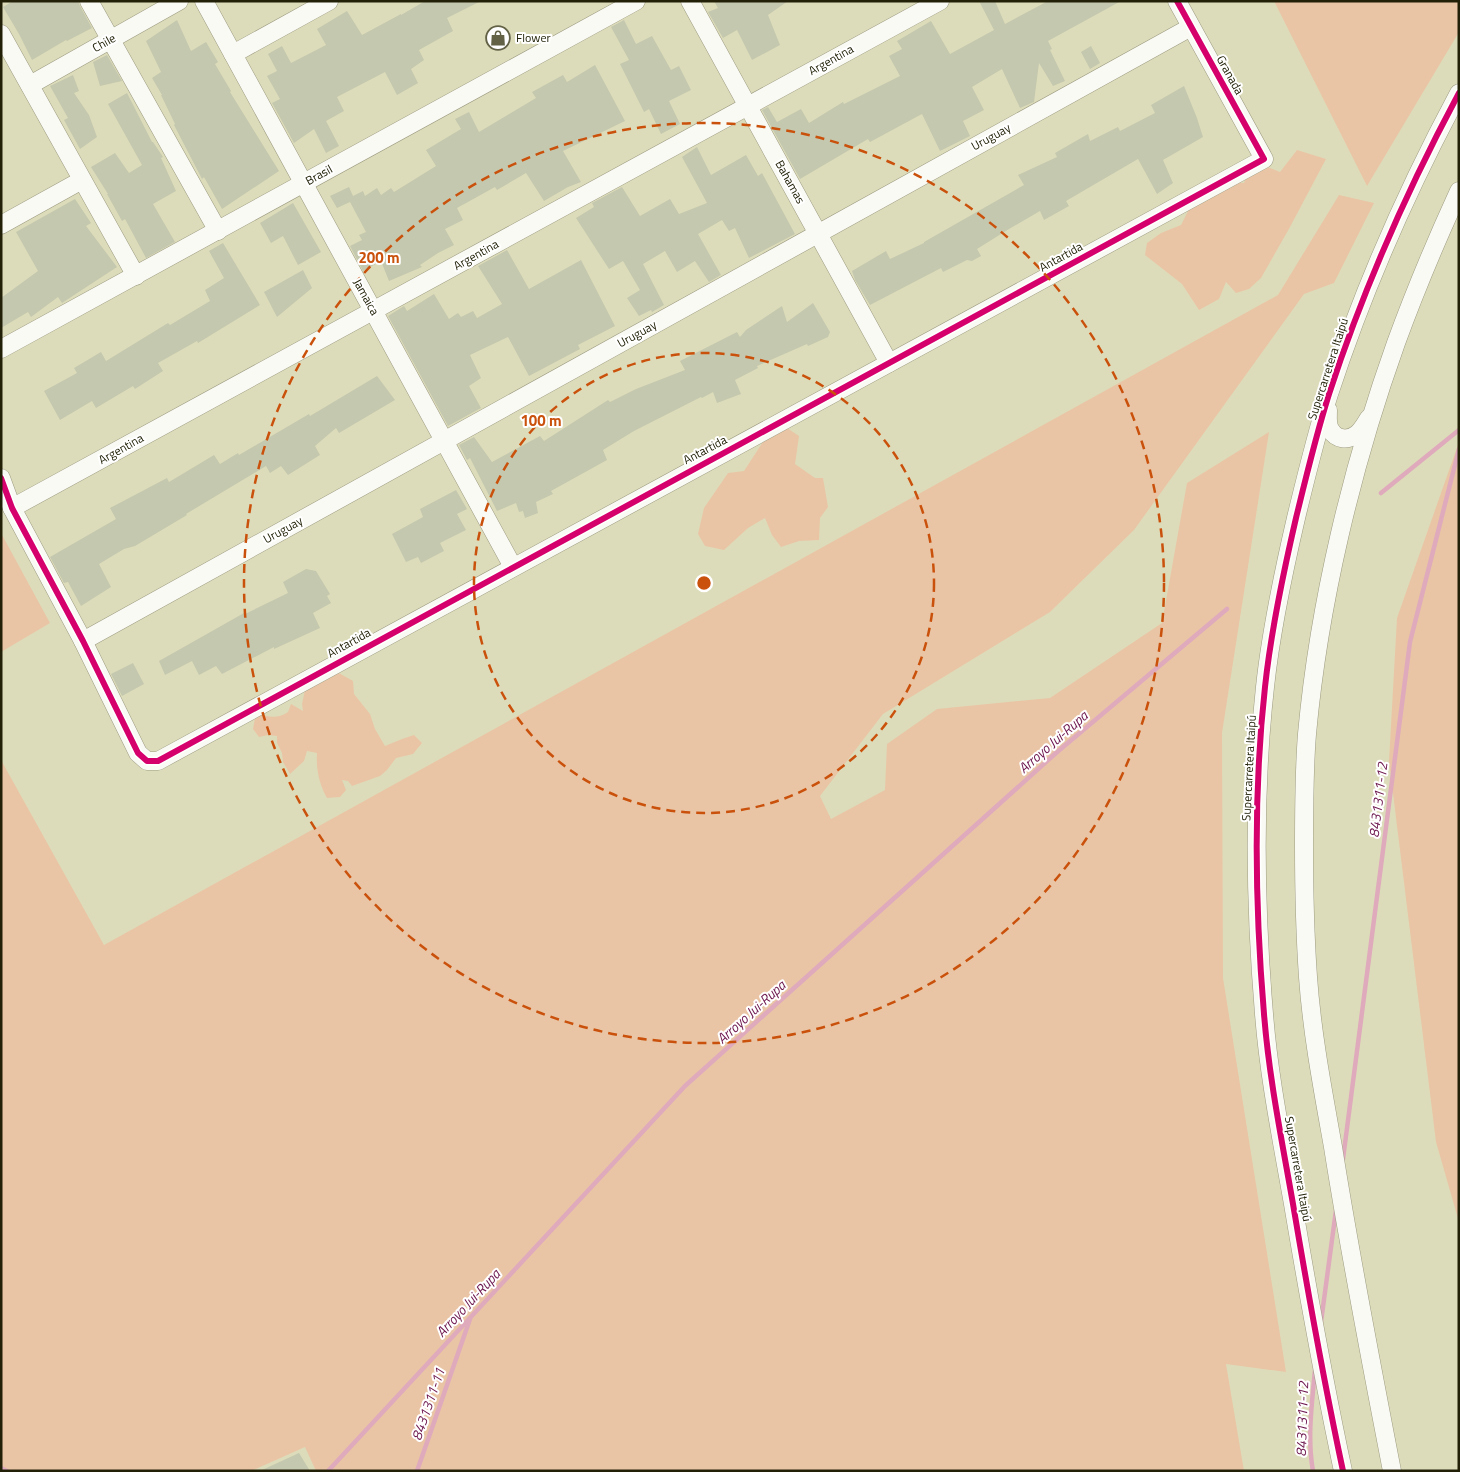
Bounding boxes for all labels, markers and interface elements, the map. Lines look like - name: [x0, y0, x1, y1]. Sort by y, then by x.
- shop icon: Flower: [485, 25, 511, 51]
- street label: Chile: [88, 28, 119, 57]
- place label: Flower: [516, 28, 551, 47]
- street label: Argentina: [805, 39, 857, 80]
- street label: Granada: [1212, 52, 1249, 98]
- street label: Uruguay: [968, 118, 1014, 155]
- street label: Bahamas: [771, 156, 810, 207]
- street label: Brasil: [302, 159, 336, 190]
- street label: Argentina: [450, 234, 502, 275]
- street label: Antartida: [1036, 237, 1086, 276]
- text: 200 m: [358, 246, 400, 269]
- street label: Jamaica: [349, 275, 384, 319]
- street label: Uruguay: [614, 315, 660, 352]
- street label: Supercarretera Itaipú: [1302, 315, 1353, 422]
- text: 100 m: [520, 409, 562, 432]
- street label: Argentina: [95, 428, 147, 469]
- street label: Antartida: [679, 430, 730, 469]
- street label: Uruguay: [260, 511, 306, 548]
- centre of rings: [695, 574, 713, 592]
- street label: Antartida: [324, 623, 374, 662]
- water label: Arroyo Jui-Rupa: [1013, 705, 1093, 778]
- street label: Supercarretera Itaipú: [1236, 714, 1261, 822]
- water label: 8431311-12: [1362, 760, 1393, 839]
- water label: Arroyo Jui-Rupa: [712, 974, 791, 1048]
- street label: Supercarretera Itaipú: [1280, 1115, 1317, 1223]
- water label: Arroyo Jui-Rupa: [430, 1263, 505, 1341]
- water label: 8431311-11: [405, 1365, 450, 1443]
- water label: 8431311-12: [1290, 1380, 1313, 1457]

